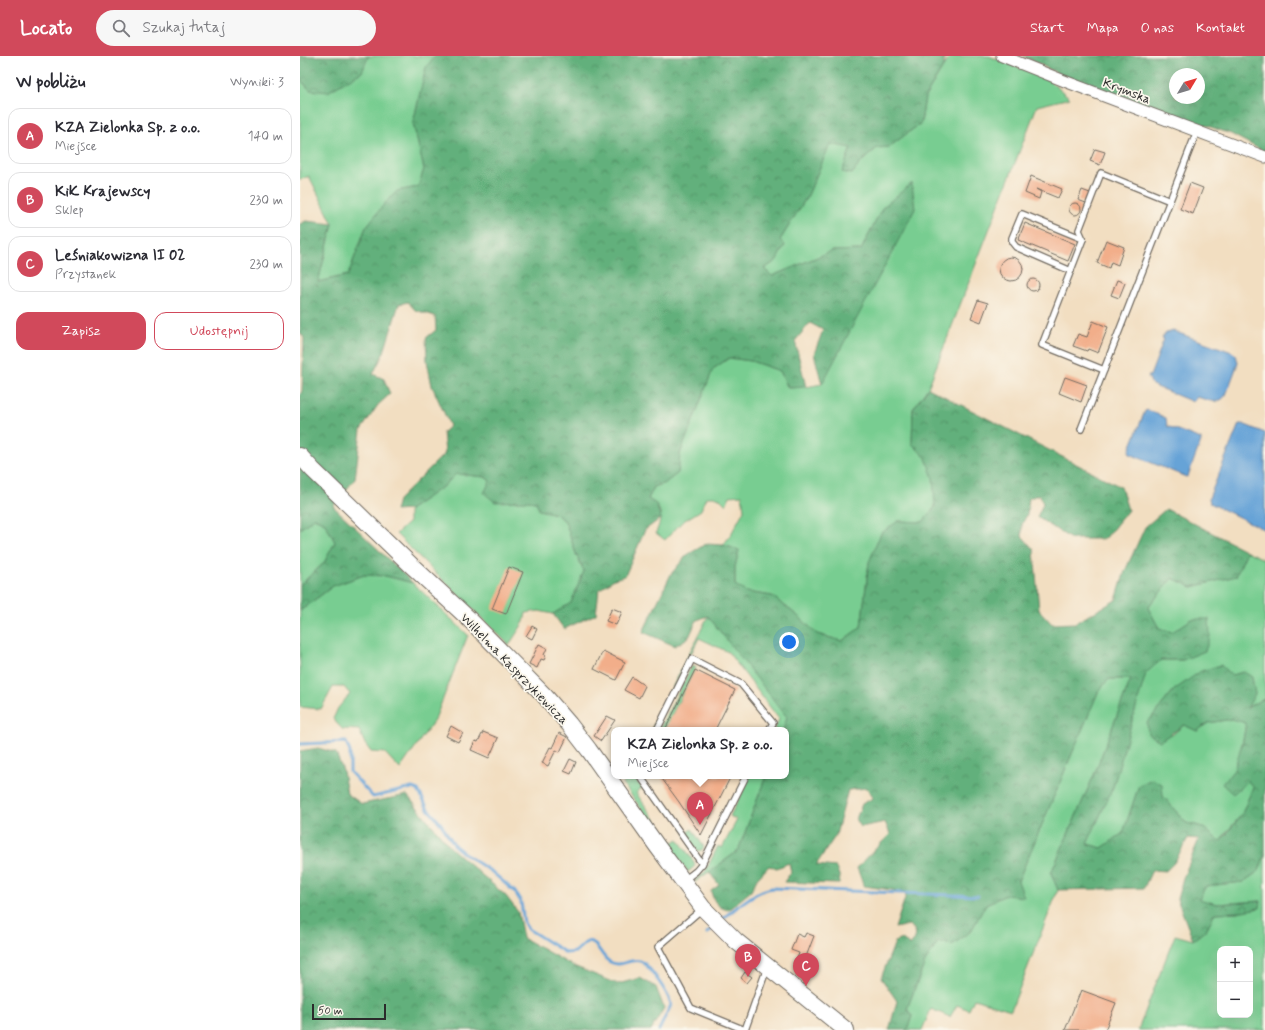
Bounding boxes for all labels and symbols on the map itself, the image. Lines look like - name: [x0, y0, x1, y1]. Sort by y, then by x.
- north arrow: [1169, 68, 1205, 104]
- street label: Krymska: [1100, 75, 1153, 108]
- street label: Wilhelma Kasprzykiewicza: [456, 610, 572, 728]
- your location: [779, 632, 799, 652]
- pin: A: [687, 792, 713, 825]
- pin: B: [735, 944, 761, 977]
- pin: C: [793, 953, 819, 986]
- scale bar: [312, 1002, 386, 1021]

